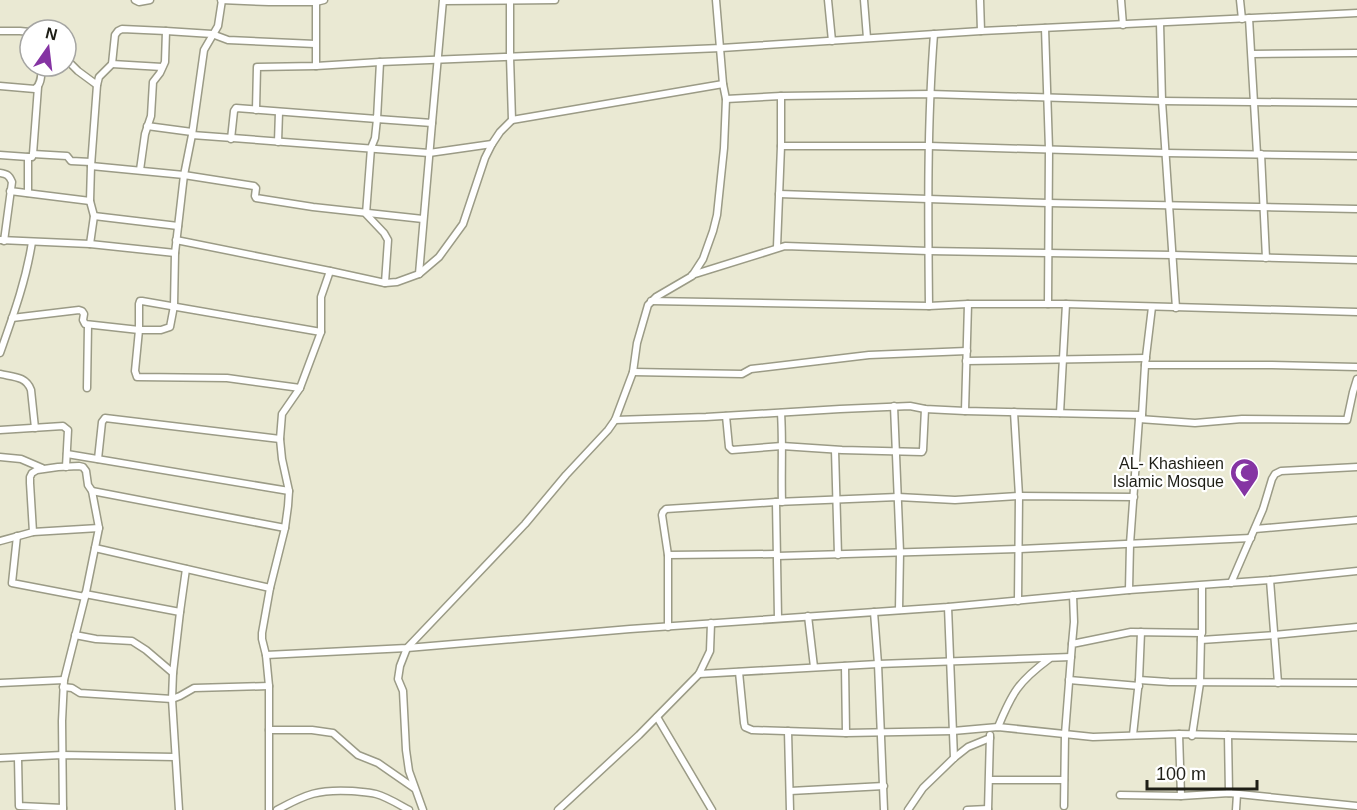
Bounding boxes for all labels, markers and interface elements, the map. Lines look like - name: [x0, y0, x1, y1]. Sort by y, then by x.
- north arrow: [18, 18, 78, 78]
- text: N: [44, 24, 59, 44]
- place label: AL- Khashieen Islamic Mosque: [1113, 455, 1224, 490]
- mosque icon: AL- Khashieen Islamic Mosque: [1229, 456, 1261, 498]
- scale bar: [1147, 753, 1256, 791]
- text: 100 m: [1156, 764, 1206, 784]

